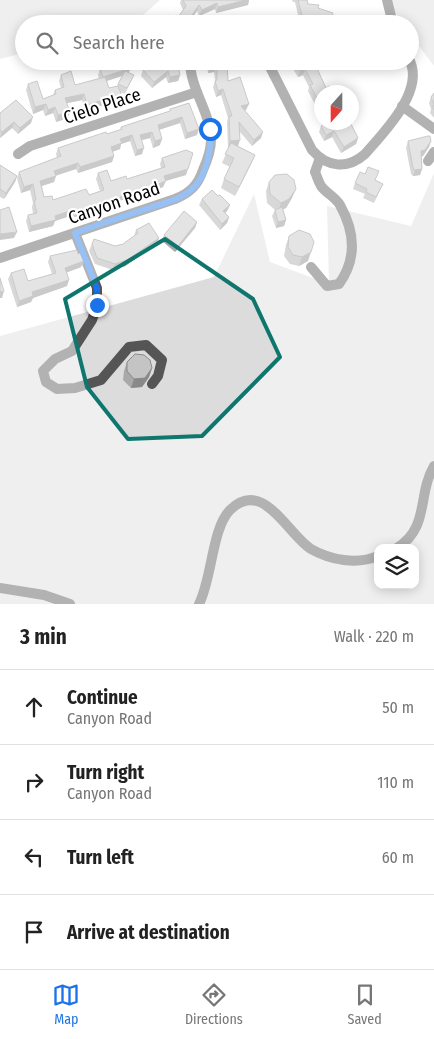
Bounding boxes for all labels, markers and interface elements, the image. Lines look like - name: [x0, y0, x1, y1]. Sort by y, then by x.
- search box: [15, 15, 419, 70]
- icon: search: [33, 29, 61, 57]
- text: Search here: [73, 31, 165, 54]
- street label: Cielo Place: [61, 83, 143, 129]
- north arrow: [314, 85, 359, 130]
- route start: [199, 118, 222, 141]
- street label: Canyon Road: [65, 177, 163, 229]
- route end: [86, 294, 109, 317]
- map controls: [374, 544, 419, 589]
- button: layers: [374, 544, 419, 589]
- text: 3 min: [20, 624, 67, 650]
- text: Walk · 220 m: [334, 627, 414, 646]
- text: Continue: [67, 686, 138, 709]
- icon: ahead: [20, 693, 48, 721]
- text: 50 m: [382, 698, 414, 717]
- text: Canyon Road: [67, 709, 152, 728]
- text: Turn right: [67, 761, 144, 784]
- icon: right: [20, 768, 48, 796]
- text: 110 m: [377, 773, 414, 792]
- text: Canyon Road: [67, 784, 152, 803]
- icon: left: [20, 843, 48, 871]
- text: Turn left: [67, 846, 134, 869]
- text: 60 m: [382, 848, 414, 867]
- icon: arrive: [20, 918, 48, 946]
- text: Arrive at destination: [67, 921, 230, 944]
- tab: Map: [52, 981, 80, 1028]
- tab: Directions: [185, 981, 243, 1028]
- tab: Saved: [347, 981, 382, 1028]

